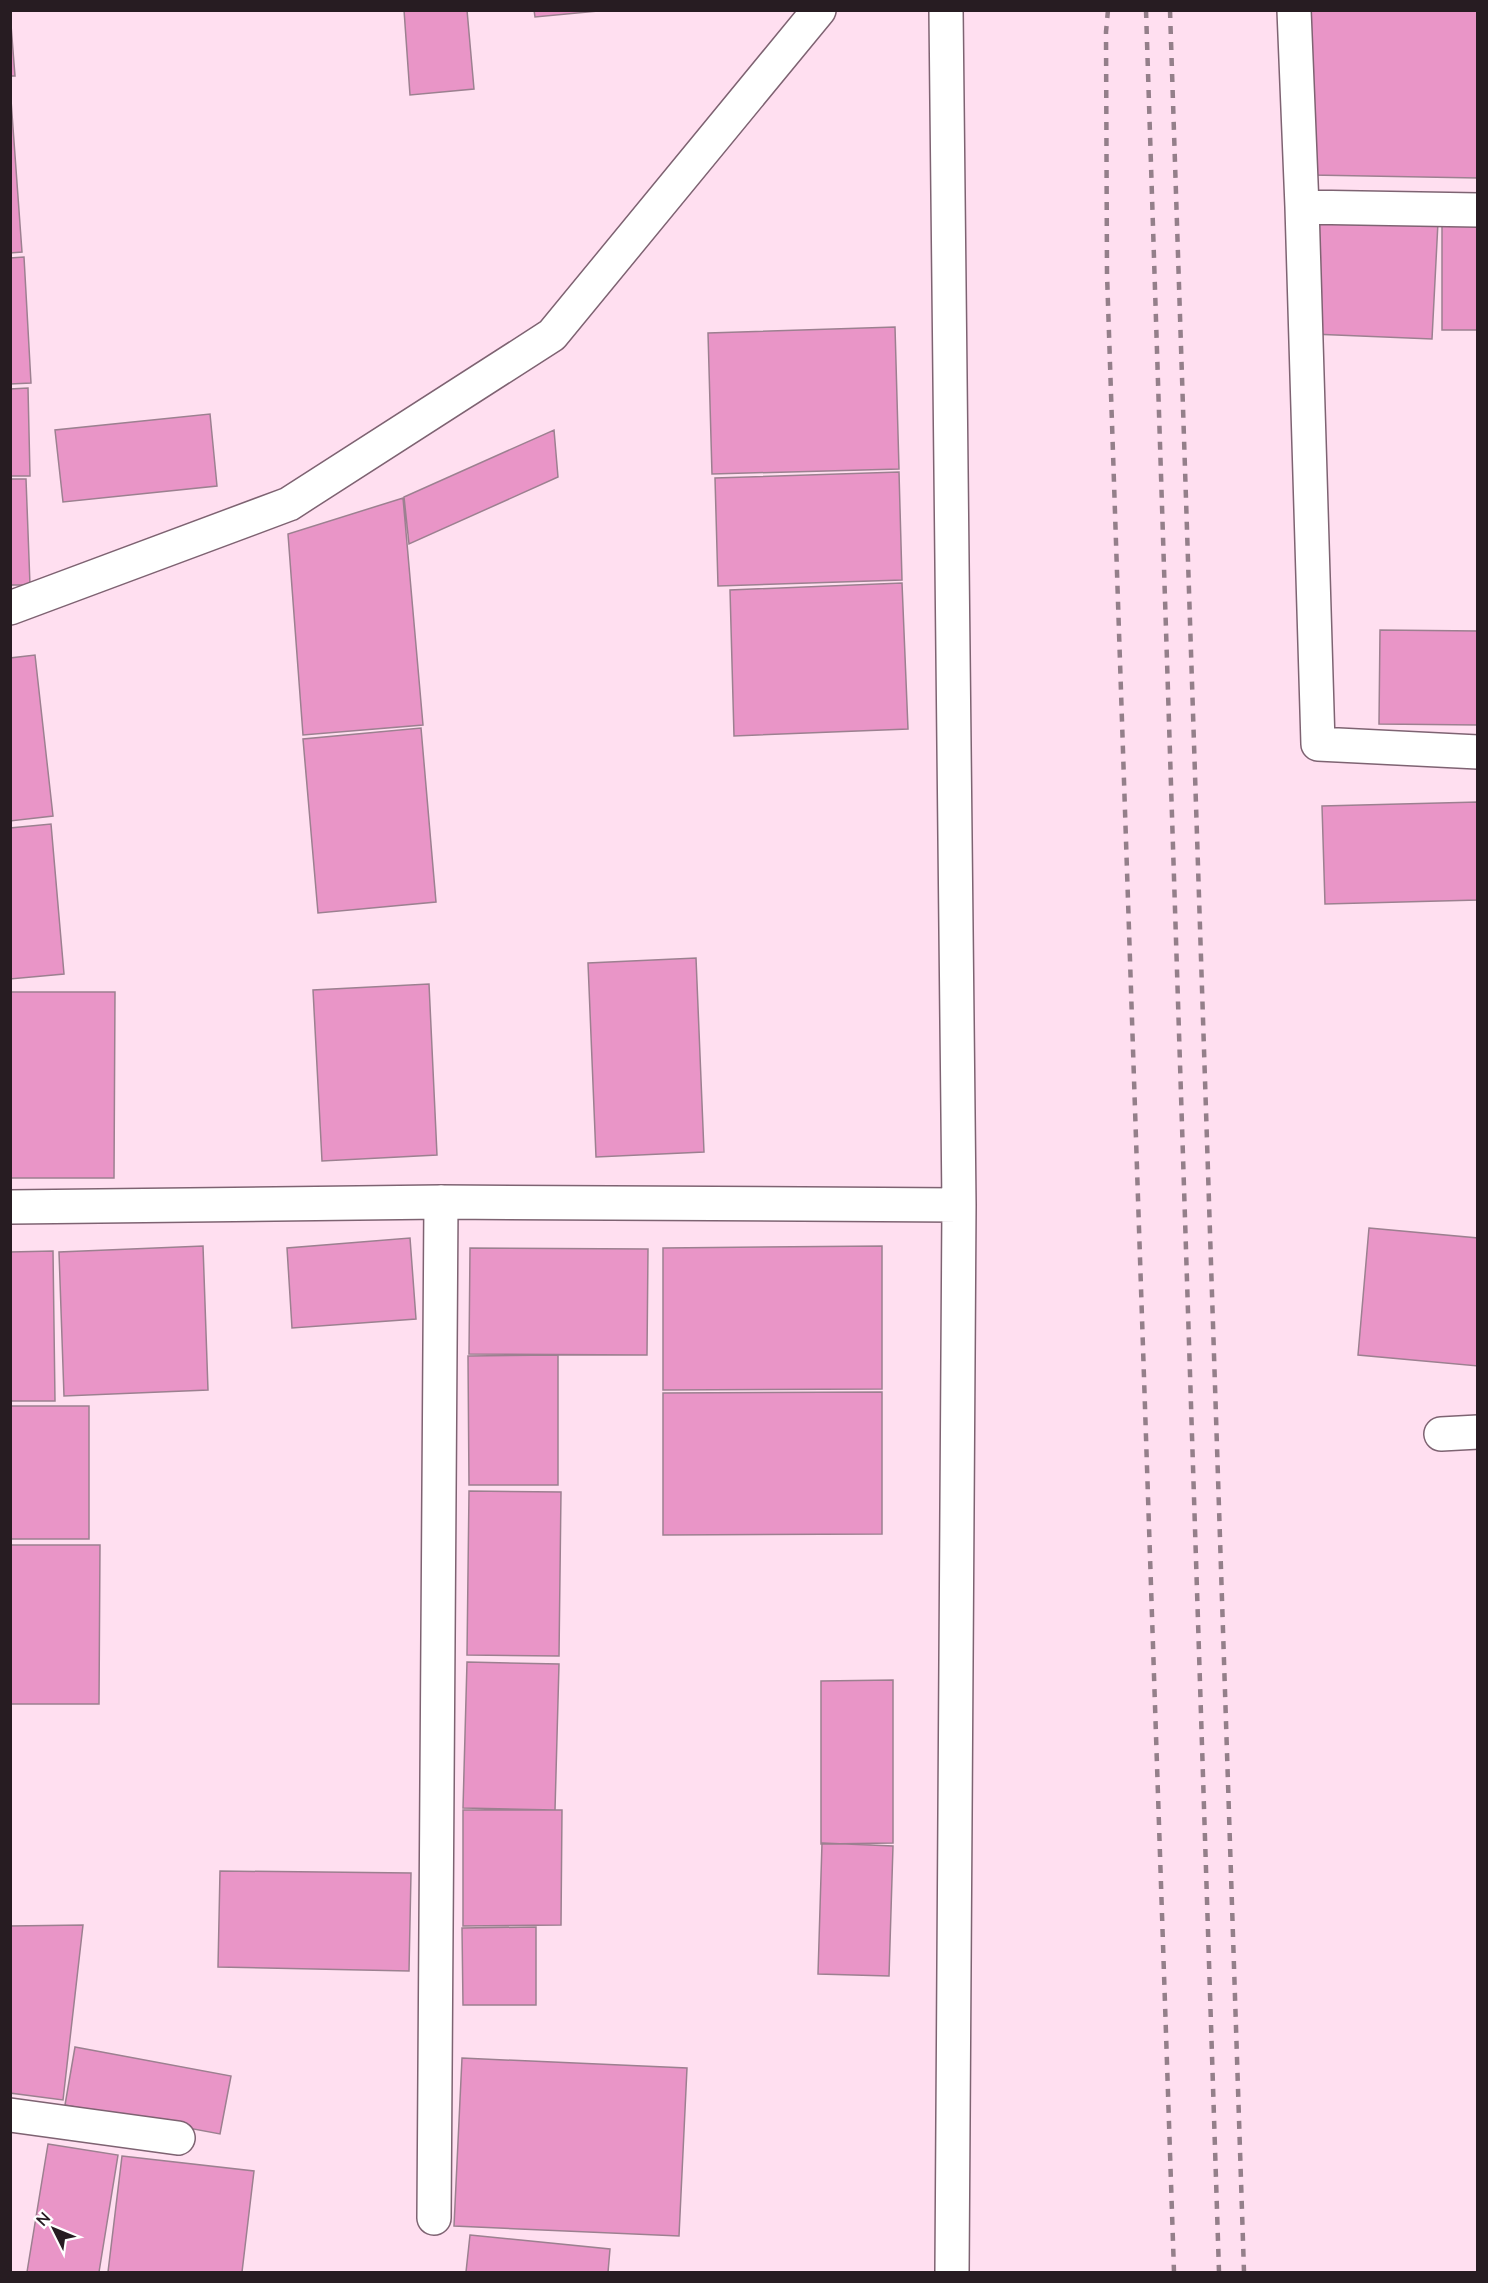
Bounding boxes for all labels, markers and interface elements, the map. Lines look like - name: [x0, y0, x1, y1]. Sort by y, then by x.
- north arrow: [24, 2199, 84, 2259]
- text: N: [32, 2208, 56, 2231]

